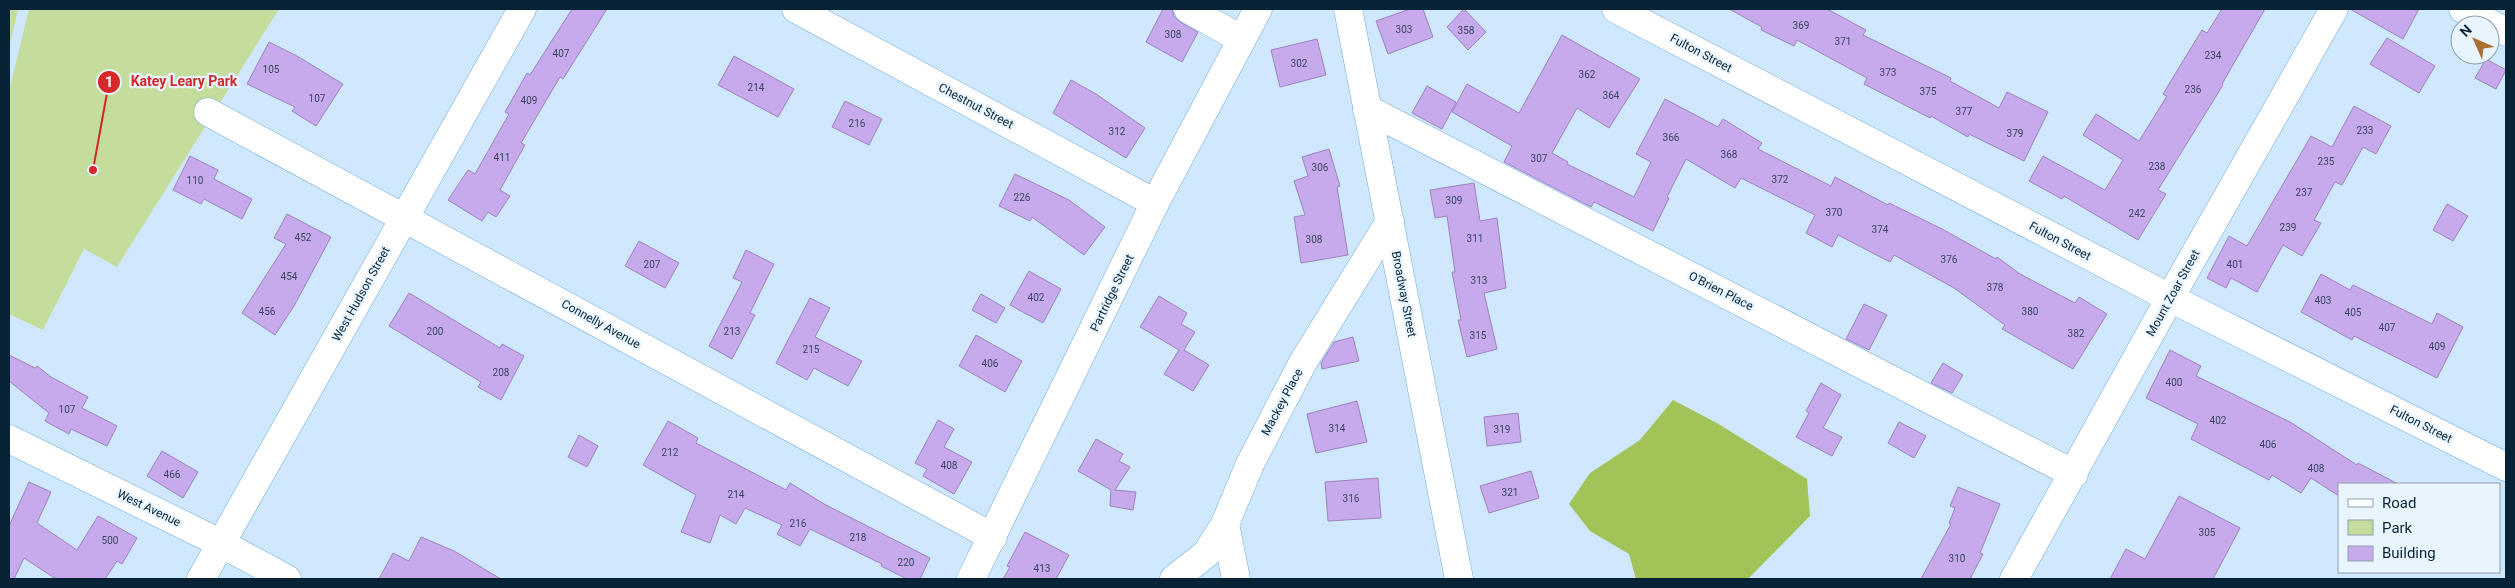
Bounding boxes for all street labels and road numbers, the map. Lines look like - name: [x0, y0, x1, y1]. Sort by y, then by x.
- street label: Fulton Street: [1668, 31, 1734, 75]
- street label: Chestnut Street: [936, 80, 1016, 132]
- street label: Fulton Street: [2027, 219, 2093, 263]
- street label: West Hudson Street: [329, 244, 393, 344]
- street label: Mount Zoar Street: [2143, 247, 2203, 339]
- street label: Broadway Street: [1389, 250, 1419, 338]
- street label: Partridge Street: [1087, 252, 1137, 334]
- street label: O'Brien Place: [1686, 269, 1756, 313]
- street label: Connelly Avenue: [559, 297, 643, 351]
- street label: Mackey Place: [1258, 366, 1306, 438]
- street label: Fulton Street: [2388, 402, 2455, 446]
- street label: West Avenue: [115, 487, 183, 529]

